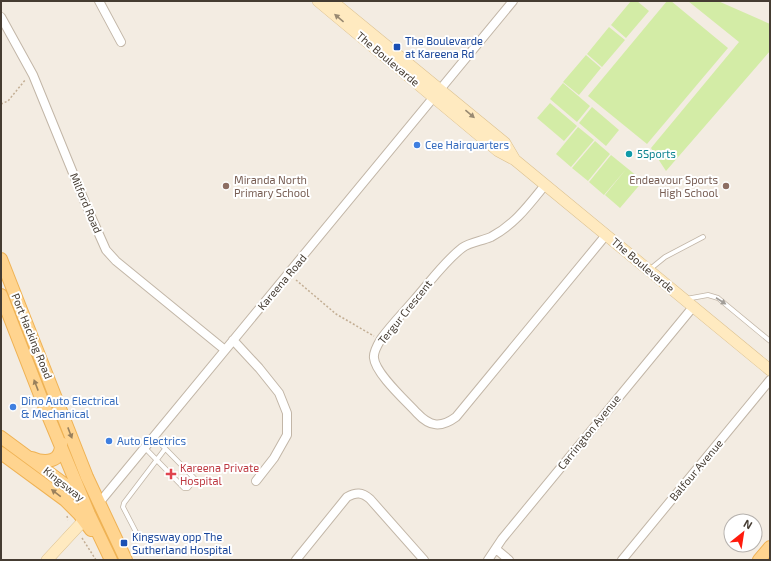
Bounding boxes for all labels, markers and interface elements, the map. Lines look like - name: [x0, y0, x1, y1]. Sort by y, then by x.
- one-way arrow: [334, 14, 345, 23]
- street label: The Boulevarde: [354, 29, 422, 89]
- place label: The Boulevarde at Kareena Rd: [405, 34, 483, 60]
- marker: The Boulevarde at Kareena Rd: [392, 42, 402, 52]
- one-way arrow: [465, 109, 476, 118]
- place label: Cee Hairquarters: [425, 138, 509, 151]
- marker: Cee Hairquarters: [412, 140, 422, 150]
- place label: 5Sports: [637, 147, 676, 160]
- marker: 5Sports: [624, 149, 634, 159]
- street label: Milford Road: [68, 171, 105, 235]
- place label: Miranda North Primary School: [234, 173, 310, 199]
- place label: Endeavour Sports High School: [629, 173, 719, 199]
- marker: Miranda North Primary School: [221, 181, 231, 191]
- marker: Endeavour Sports High School: [721, 181, 731, 191]
- street label: The Boulevarde: [609, 235, 677, 295]
- street label: Kareena Road: [255, 251, 309, 312]
- street label: Tergur Crescent: [375, 277, 434, 346]
- street label: Port Hacking Road: [9, 291, 56, 380]
- one-way arrow: [715, 298, 727, 305]
- one-way arrow: [33, 378, 39, 390]
- street label: Carrington Avenue: [555, 392, 623, 472]
- place label: Dino Auto Electrical & Mechanical: [21, 394, 119, 420]
- marker: Dino Auto Electrical & Mechanical: [8, 402, 18, 412]
- one-way arrow: [68, 428, 74, 440]
- place label: Auto Electrics: [117, 434, 186, 447]
- marker: Auto Electrics: [104, 436, 114, 446]
- street label: Balfour Avenue: [666, 436, 725, 503]
- place label: Kareena Private Hospital: [180, 461, 259, 487]
- street label: Kingsway: [41, 464, 87, 504]
- marker: Kareena Private Hospital: [165, 468, 177, 480]
- one-way arrow: [50, 489, 61, 497]
- north arrow: [723, 513, 763, 553]
- text: N: [742, 516, 755, 532]
- place label: Kingsway opp The Sutherland Hospital: [132, 530, 232, 556]
- marker: Kingsway opp The Sutherland Hospital: [119, 538, 129, 548]

